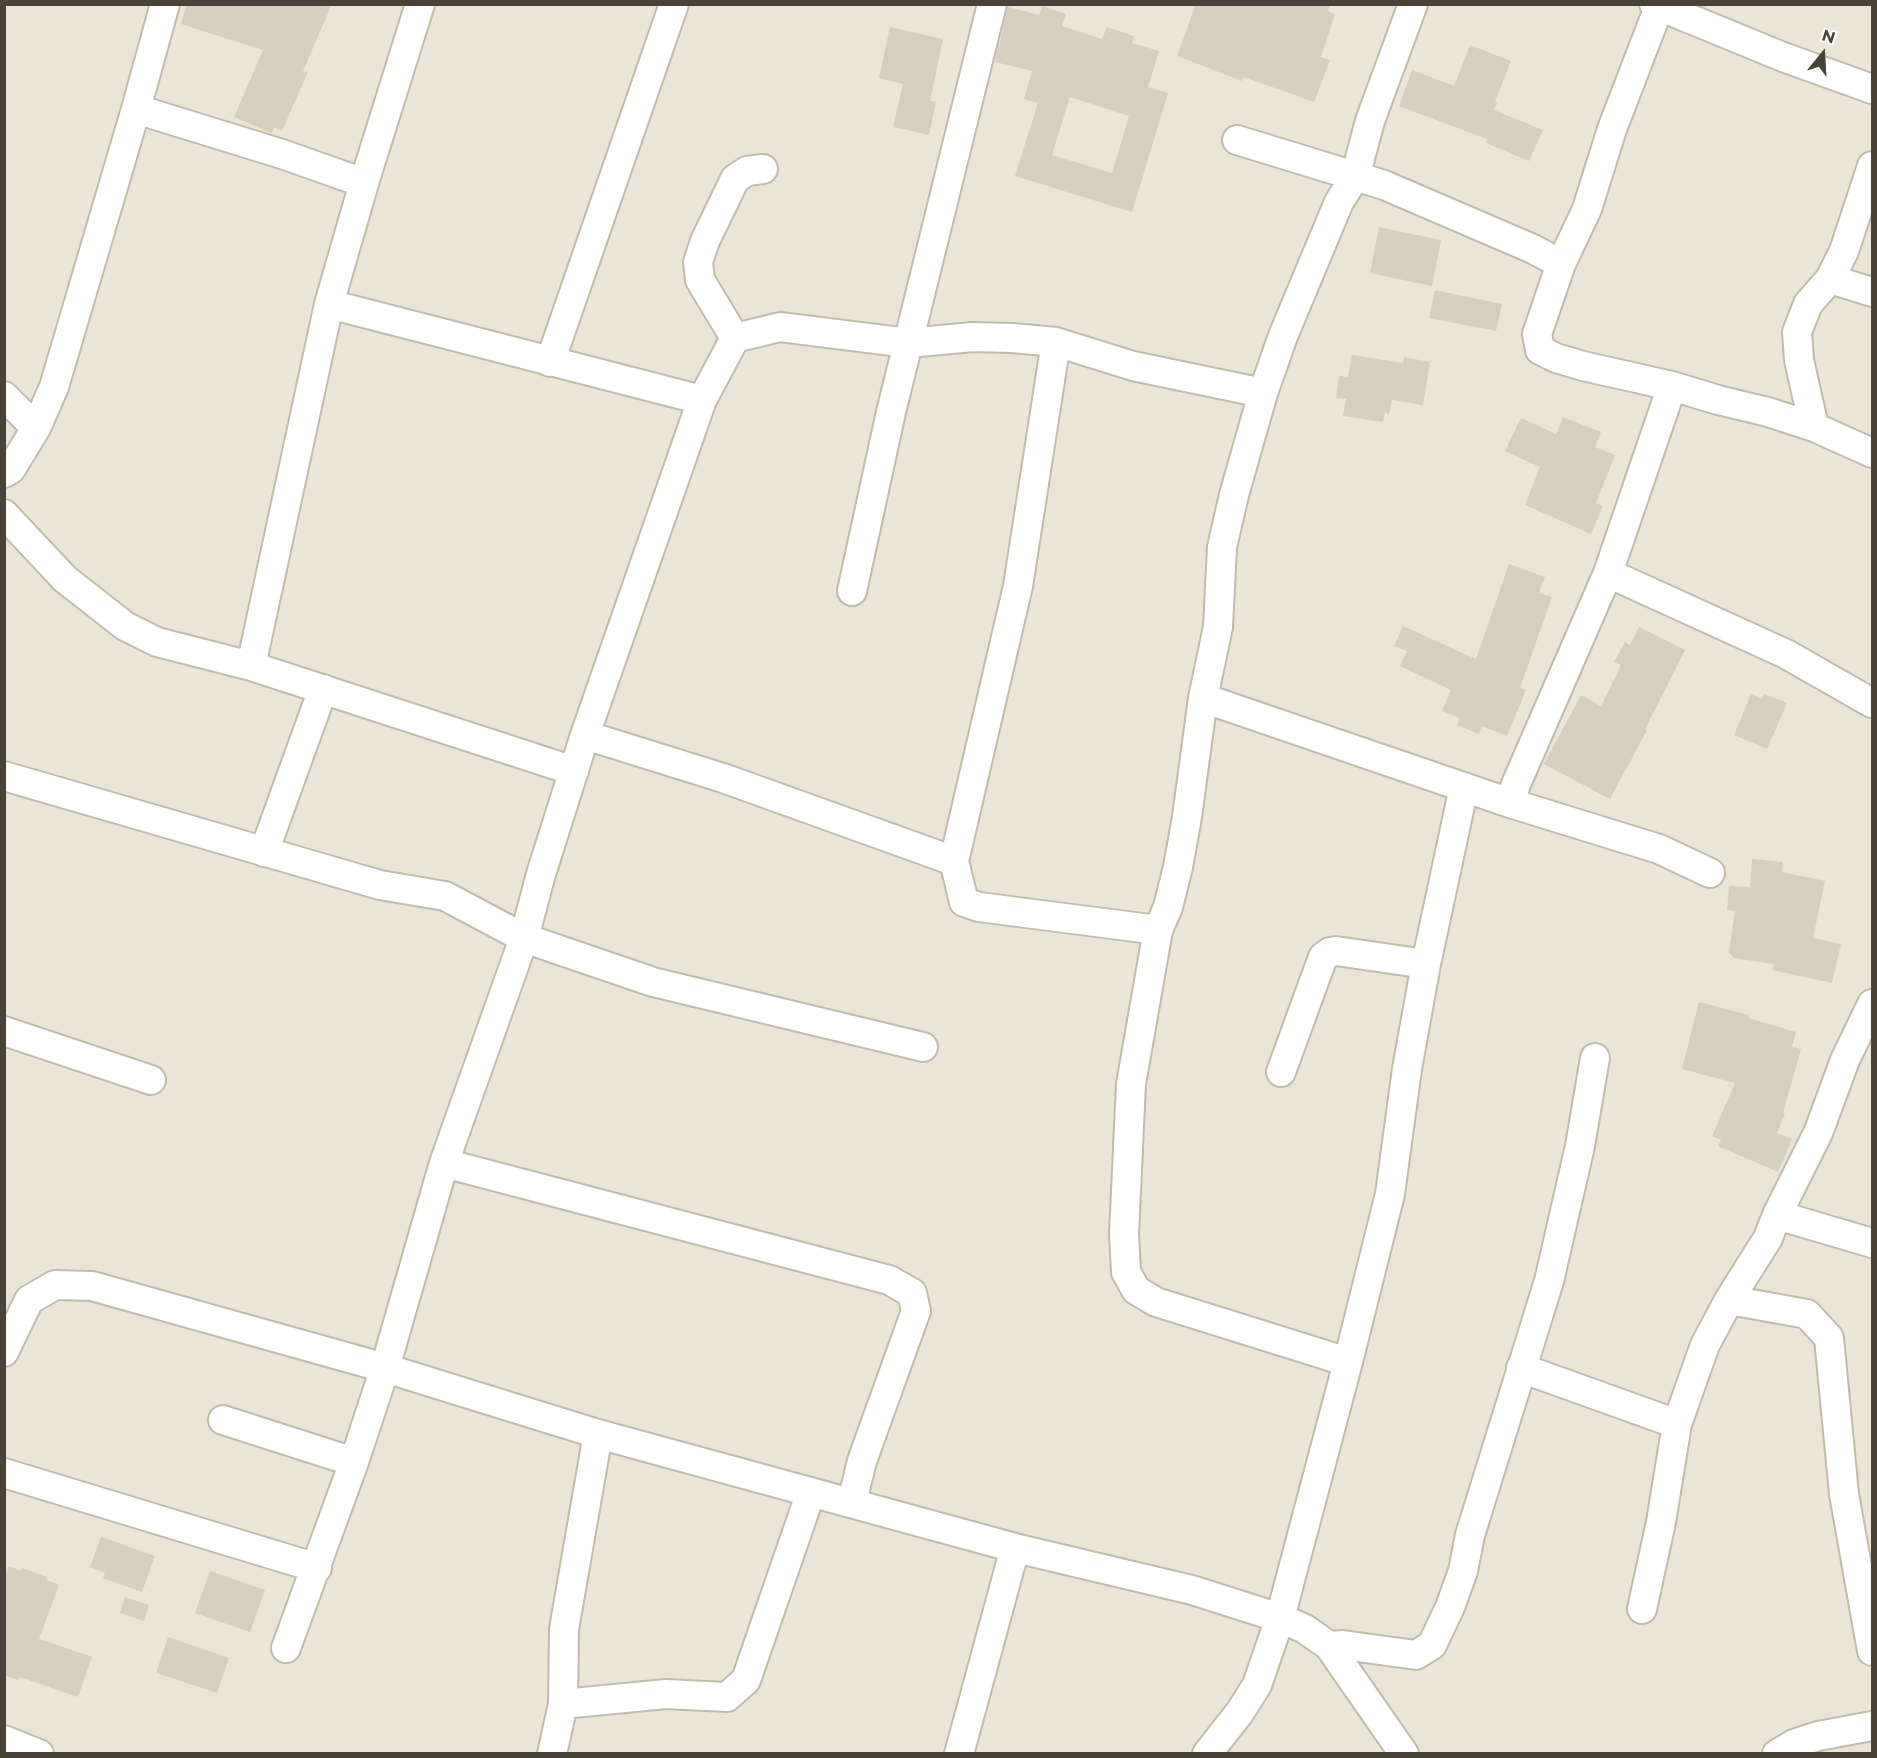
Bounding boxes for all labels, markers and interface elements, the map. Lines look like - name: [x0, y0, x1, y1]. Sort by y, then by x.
- north arrow: [1793, 24, 1853, 84]
- text: N: [1820, 25, 1838, 47]

